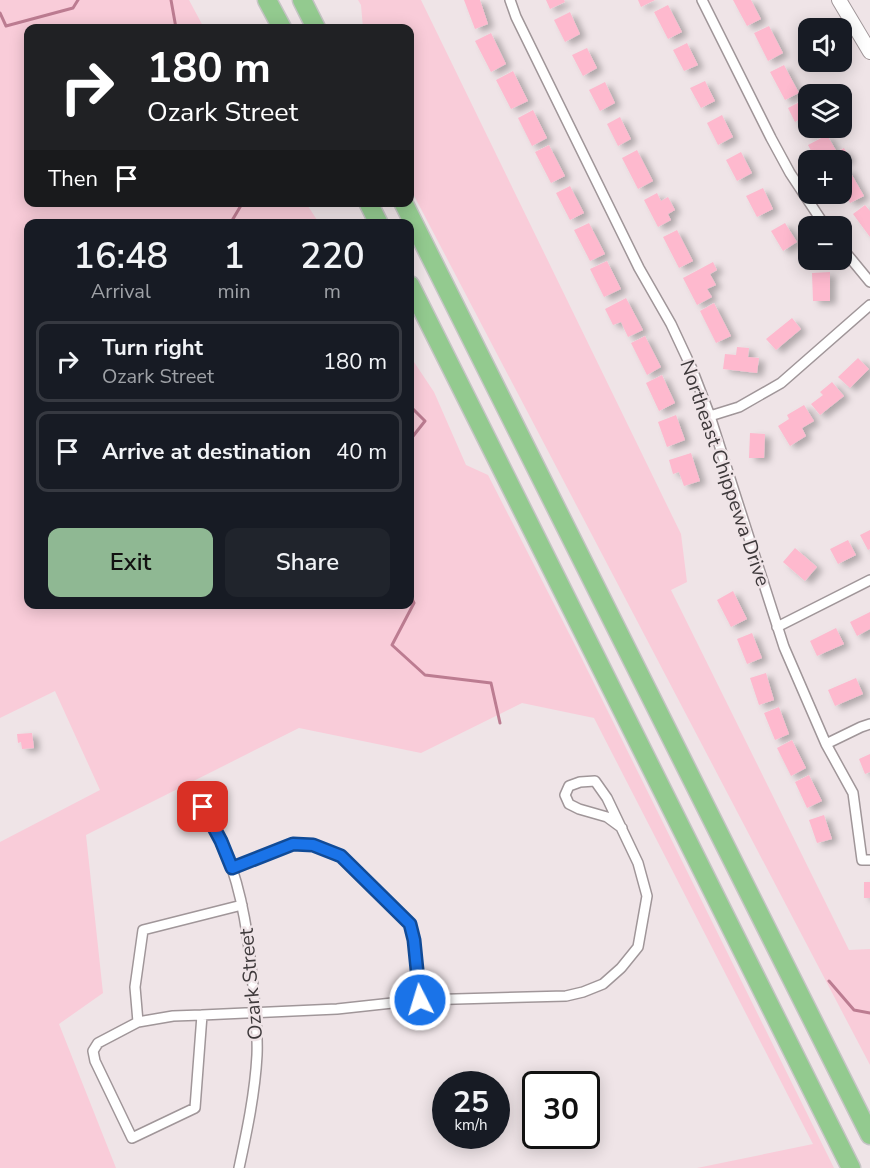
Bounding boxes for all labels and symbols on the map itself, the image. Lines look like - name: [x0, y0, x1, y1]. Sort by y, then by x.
- street label: Northeast Chippewa Drive: [674, 356, 776, 590]
- pin: [177, 781, 228, 832]
- street label: Ozark Street: [233, 926, 269, 1041]
- position arrow: [388, 968, 452, 1032]
- speed limit sign: 30: [522, 1071, 600, 1149]

